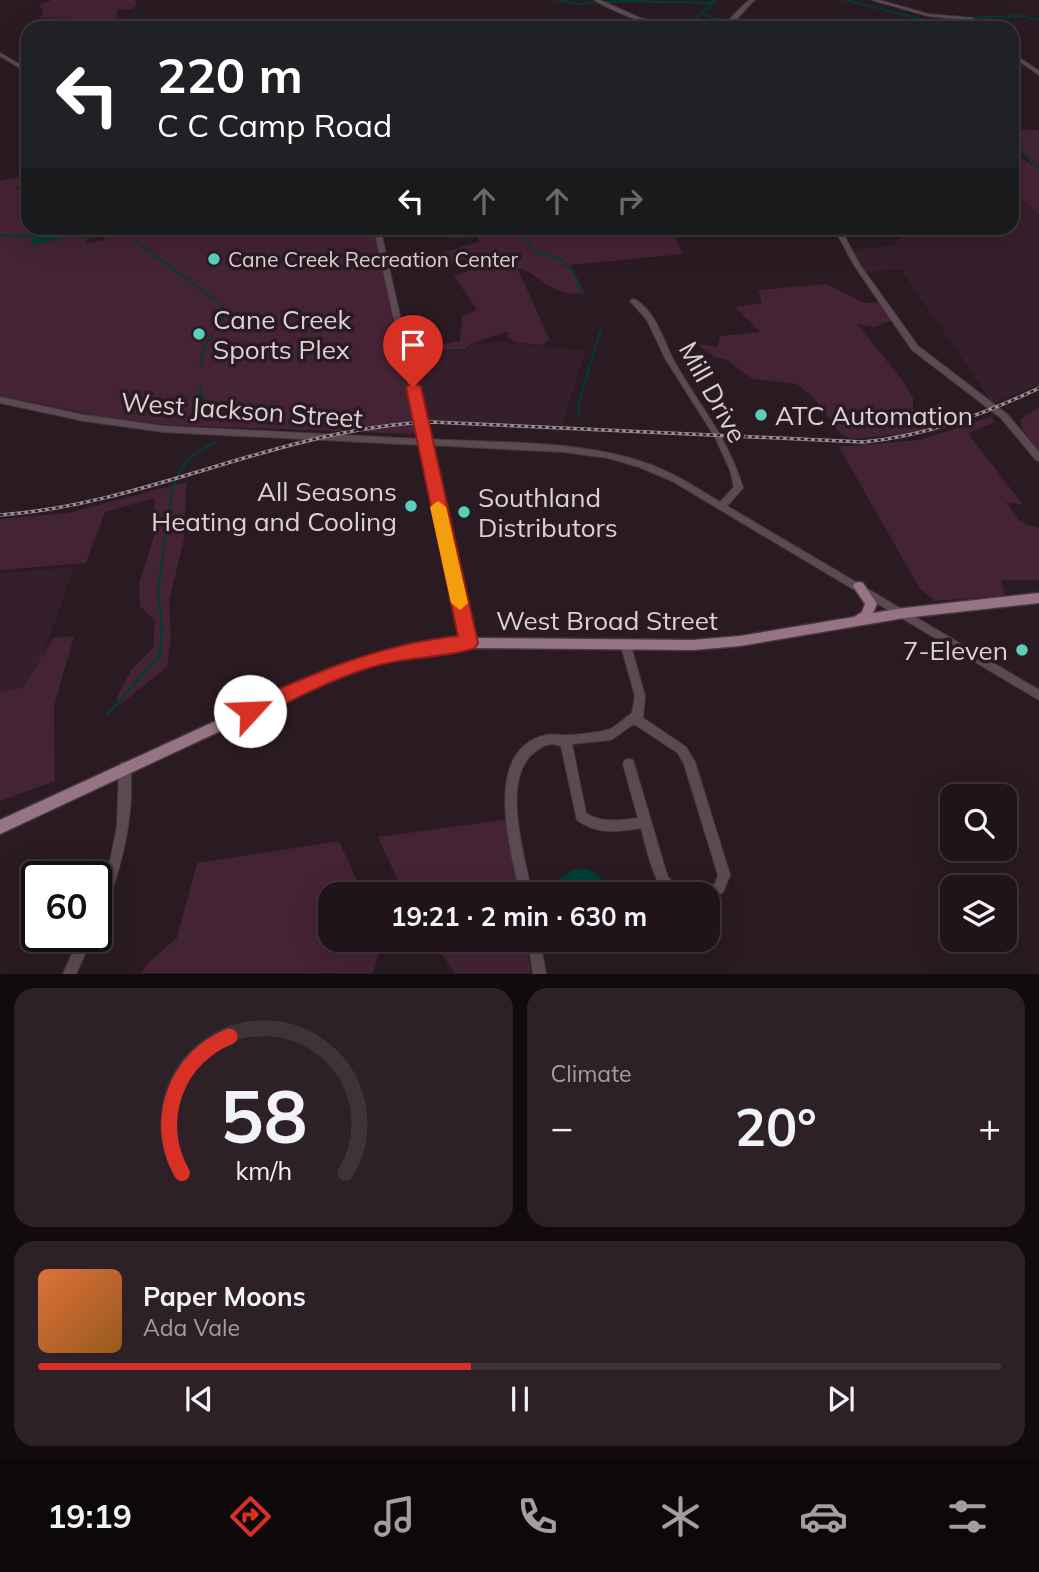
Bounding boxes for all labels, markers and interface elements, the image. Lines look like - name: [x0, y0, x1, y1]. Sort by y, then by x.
- text: 220 m: [157, 44, 303, 105]
- icon: left: [42, 49, 133, 140]
- text: C C Camp Road: [157, 105, 392, 145]
- icon: left: [392, 182, 430, 220]
- icon: ahead: [465, 182, 503, 220]
- icon: ahead: [538, 182, 576, 220]
- icon: right: [611, 182, 649, 220]
- place label: Cane Creek Recreation Center: [228, 246, 519, 272]
- marker: Cane Creek Recreation Center: [206, 251, 222, 267]
- place label: Cane Creek Sports Plex: [213, 303, 351, 366]
- pin: [383, 315, 443, 387]
- marker: Cane Creek Sports Plex: [191, 326, 207, 342]
- icon: arrive: [394, 326, 432, 364]
- street label: Mill Drive: [672, 336, 754, 448]
- street label: West Jackson Street: [120, 385, 364, 435]
- place label: ATC Automation: [775, 399, 973, 432]
- marker: ATC Automation: [753, 407, 769, 423]
- place label: All Seasons Heating and Cooling: [151, 475, 397, 538]
- place label: Southland Distributors: [478, 481, 618, 544]
- marker: All Seasons Heating and Cooling: [403, 498, 419, 514]
- marker: Southland Distributors: [456, 504, 472, 520]
- street label: West Broad Street: [496, 604, 718, 637]
- place label: 7-Eleven: [903, 634, 1008, 667]
- marker: 7-Eleven: [1014, 642, 1030, 658]
- position arrow: [213, 674, 287, 748]
- map controls: [940, 784, 1017, 952]
- button: search: [940, 784, 1017, 861]
- speed limit sign: 60: [21, 861, 112, 952]
- button: layers: [940, 875, 1017, 952]
- text: 19:21 · 2 min · 630 m: [391, 900, 647, 933]
- text: Climate: [551, 1059, 632, 1088]
- text: 58: [220, 1071, 307, 1162]
- text: 20°: [735, 1094, 817, 1159]
- text: −: [551, 1103, 573, 1151]
- text: +: [978, 1103, 1001, 1151]
- text: km/h: [235, 1155, 292, 1186]
- text: Paper Moons: [143, 1280, 306, 1313]
- text: Ada Vale: [143, 1313, 240, 1342]
- icon: previous: [180, 1380, 218, 1418]
- icon: pause: [501, 1380, 539, 1418]
- icon: next: [822, 1380, 860, 1418]
- icon: directions: [226, 1492, 275, 1541]
- icon: music: [370, 1492, 419, 1541]
- icon: phone: [513, 1492, 562, 1541]
- icon: climate: [656, 1492, 705, 1541]
- icon: car: [799, 1492, 848, 1541]
- icon: filters: [943, 1492, 992, 1541]
- text: 19:19: [47, 1496, 132, 1536]

